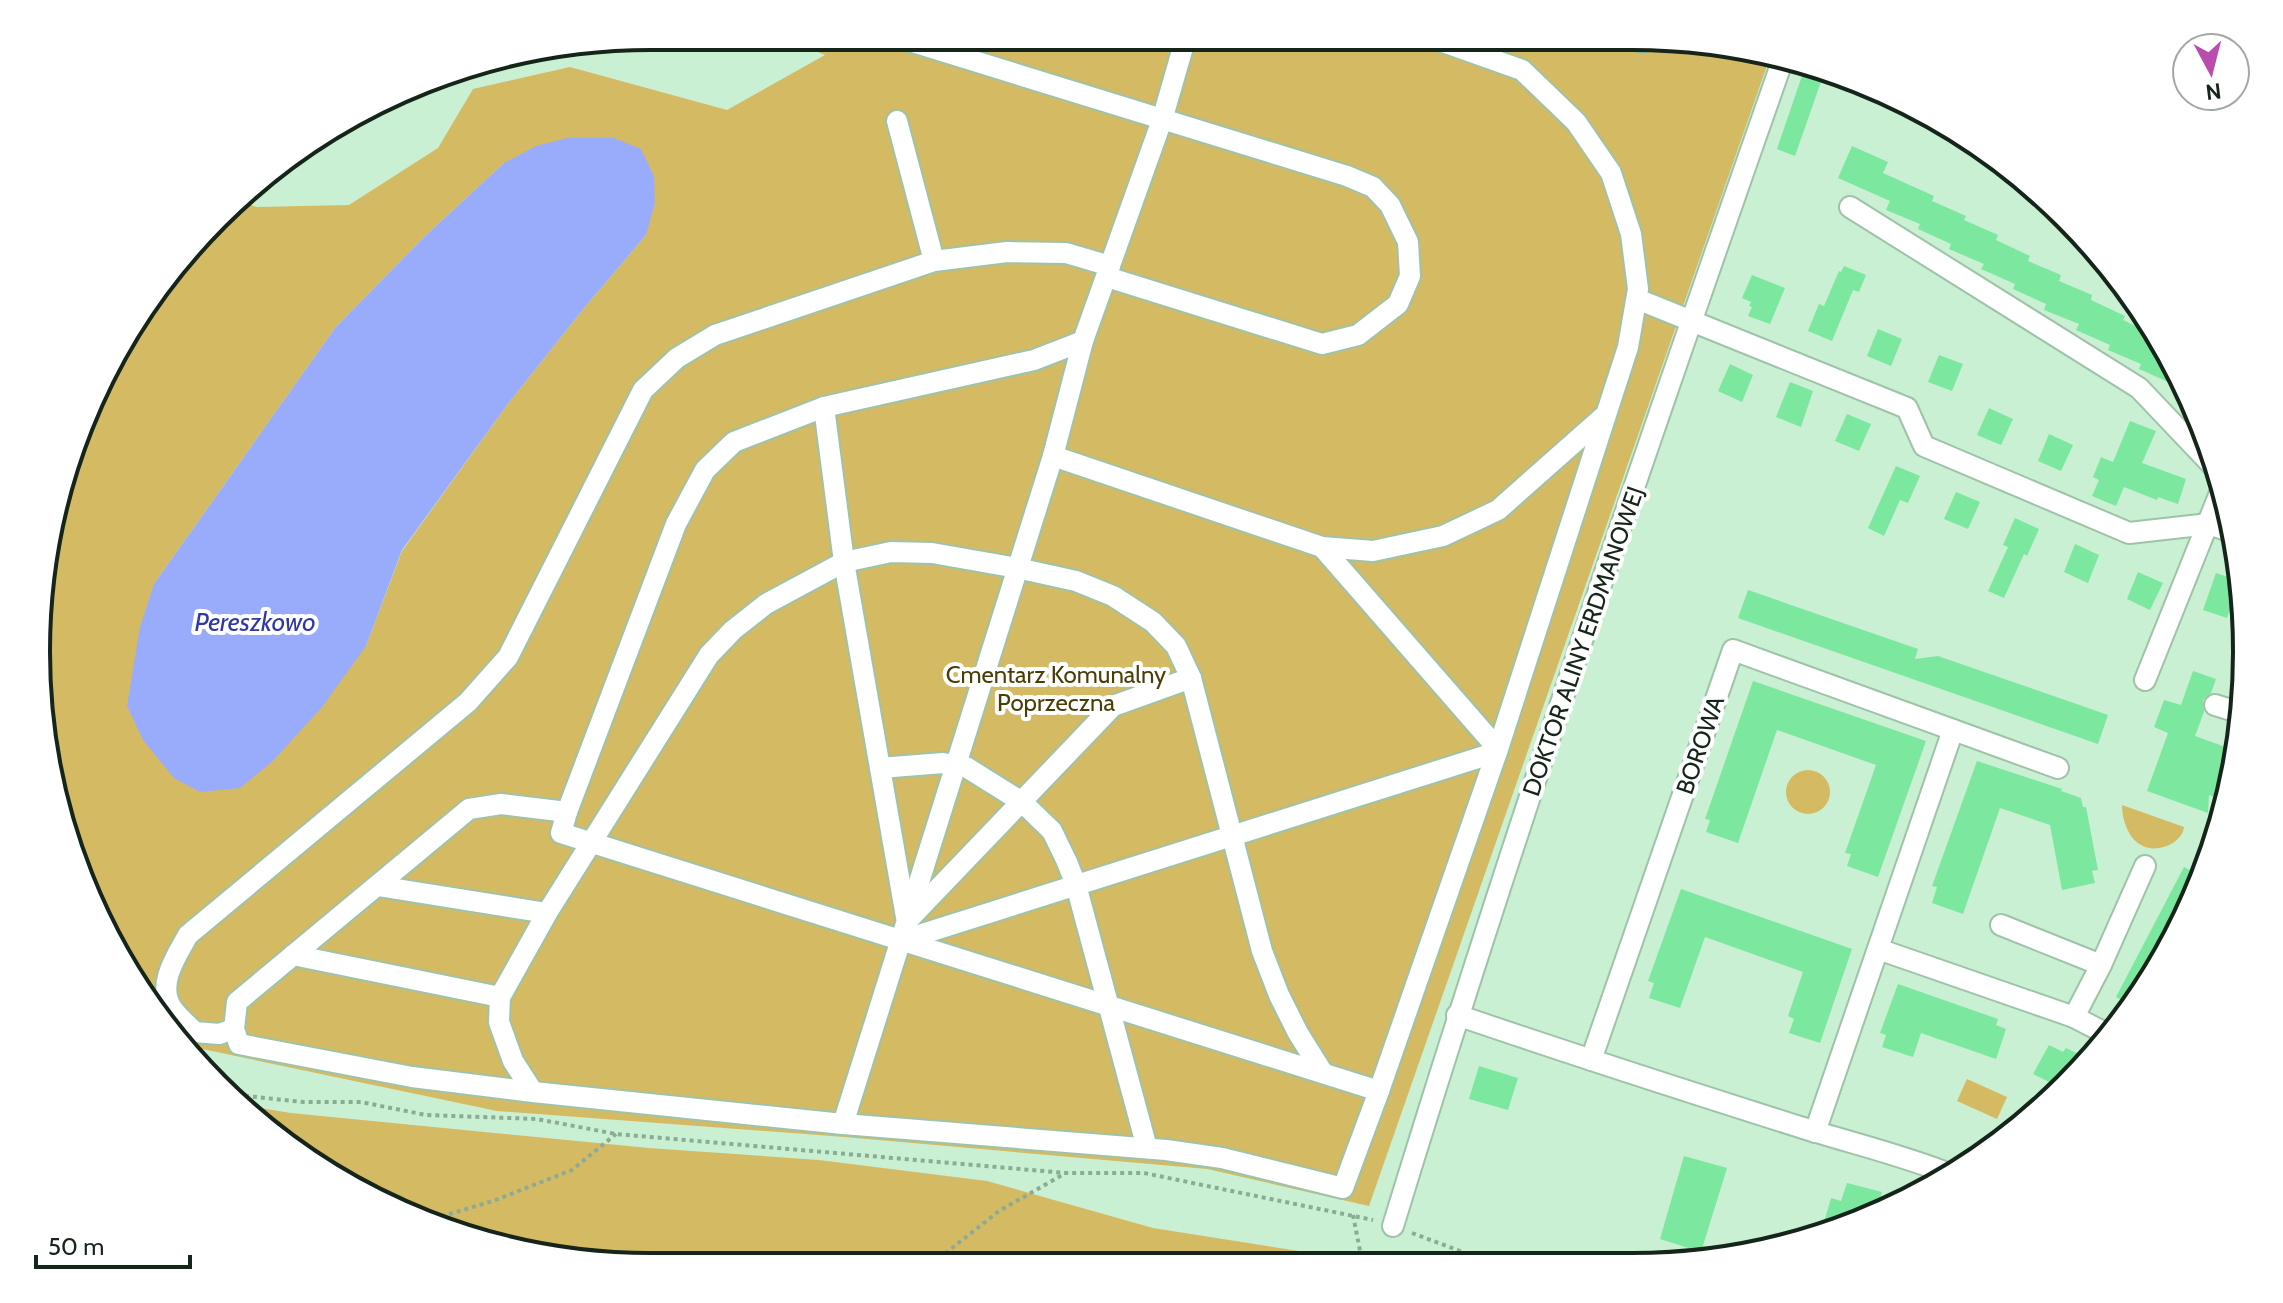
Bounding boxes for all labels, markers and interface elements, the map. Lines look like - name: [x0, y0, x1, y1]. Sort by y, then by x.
- north arrow: [2171, 32, 2251, 112]
- text: N: [2204, 77, 2223, 106]
- street label: DOKTOR ALINY ERDMANOWEJ: [1516, 482, 1650, 800]
- water label: Pereszkowo: [194, 606, 316, 638]
- park label: Cmentarz Komunalny Poprzeczna: [946, 660, 1166, 717]
- street label: BOROWA: [1670, 692, 1730, 798]
- scale bar: [36, 1219, 190, 1269]
- text: 50 m: [48, 1232, 104, 1261]

